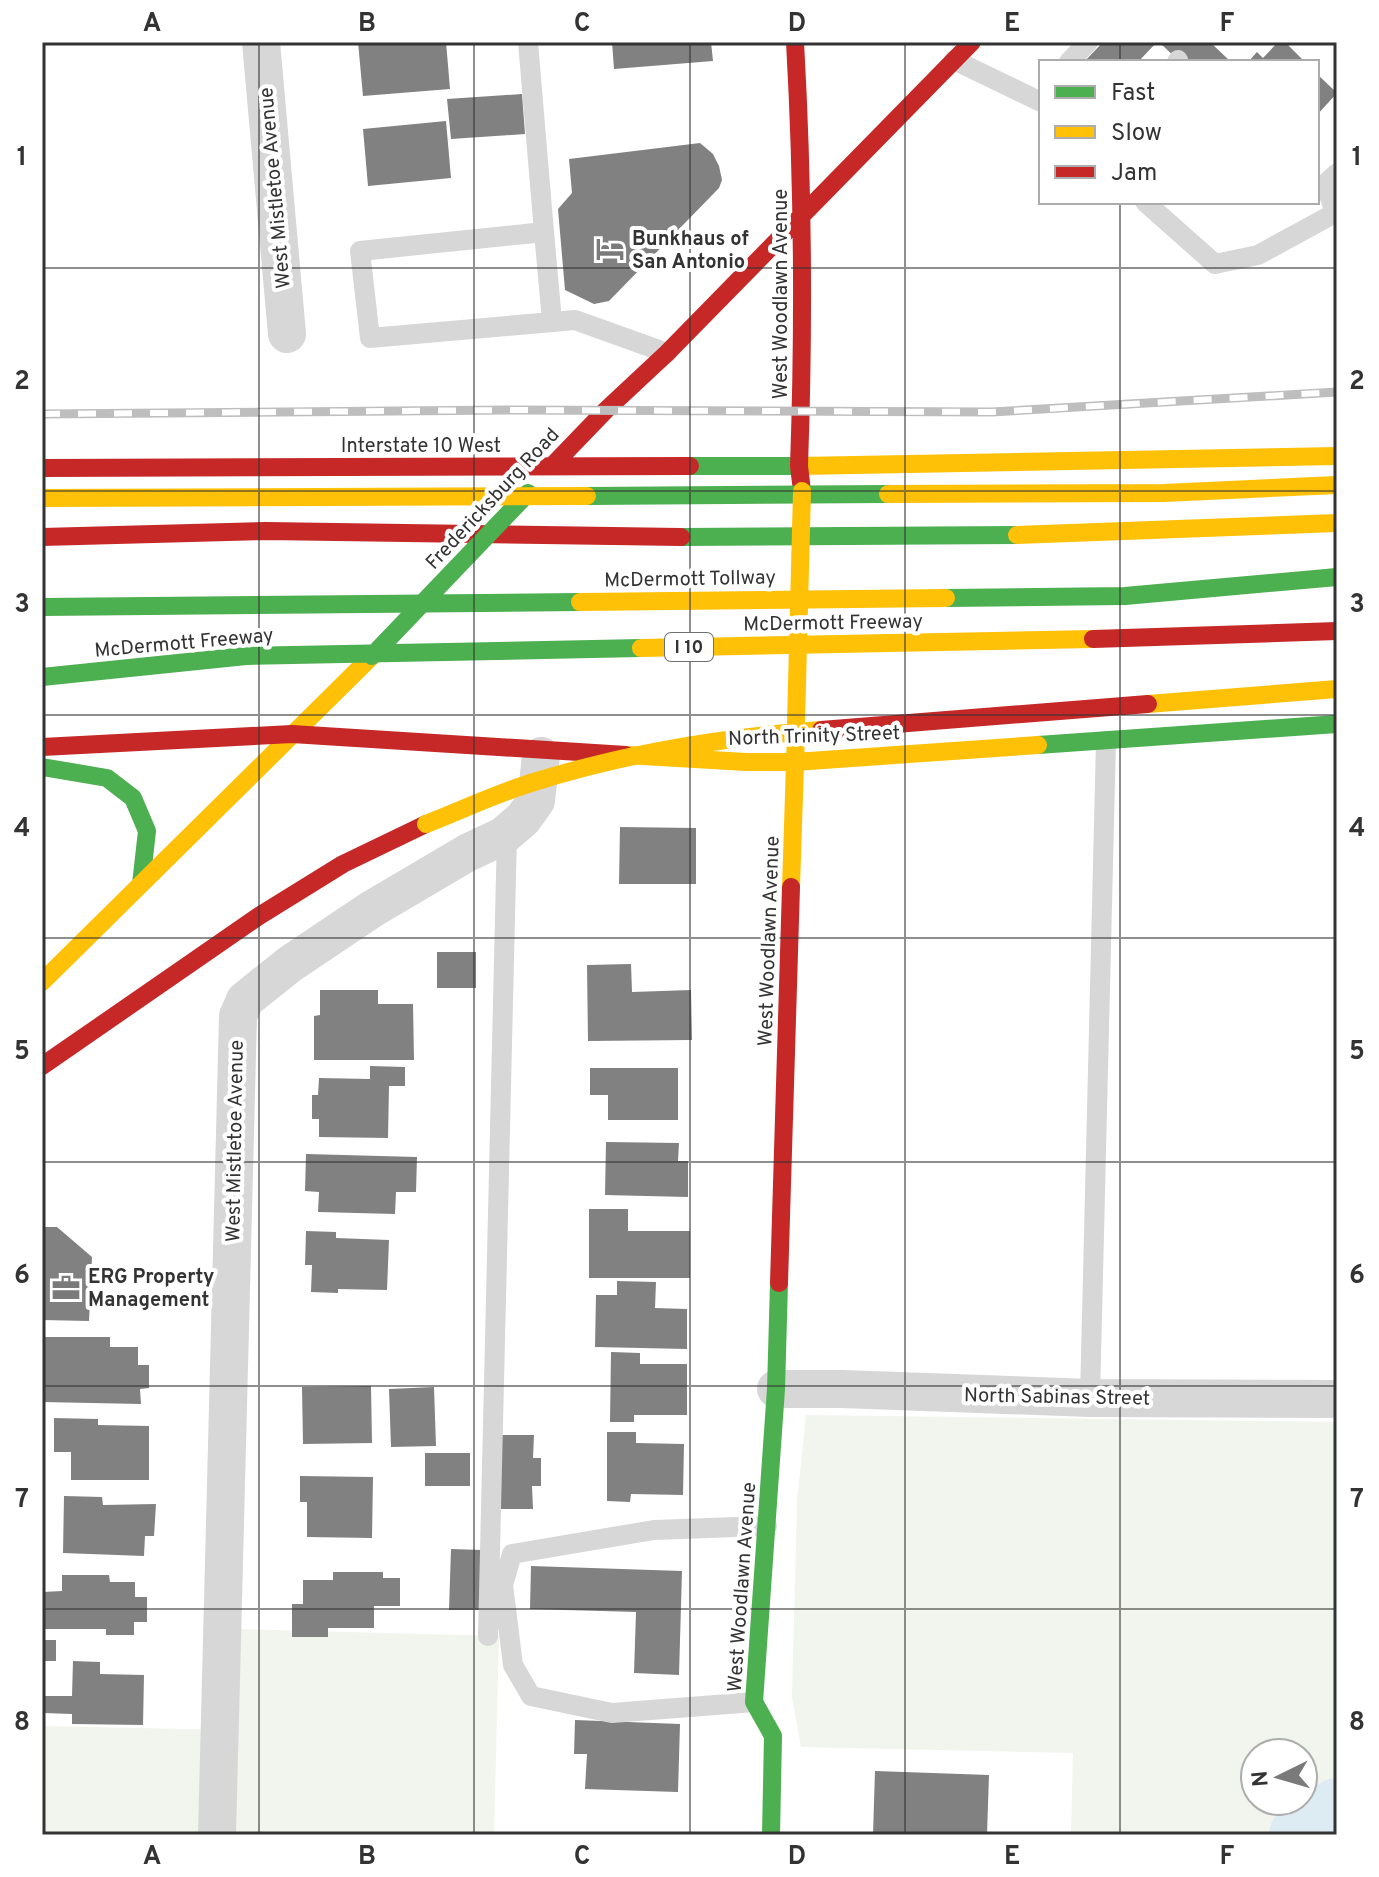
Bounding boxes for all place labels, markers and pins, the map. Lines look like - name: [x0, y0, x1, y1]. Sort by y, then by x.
- place label: Bunkhaus of San Antonio: [632, 227, 749, 276]
- hotel icon: Bunkhaus of San Antonio: [595, 234, 625, 264]
- place label: ERG Property Management: [88, 1265, 214, 1314]
- office icon: ERG Property Management: [51, 1273, 81, 1303]

